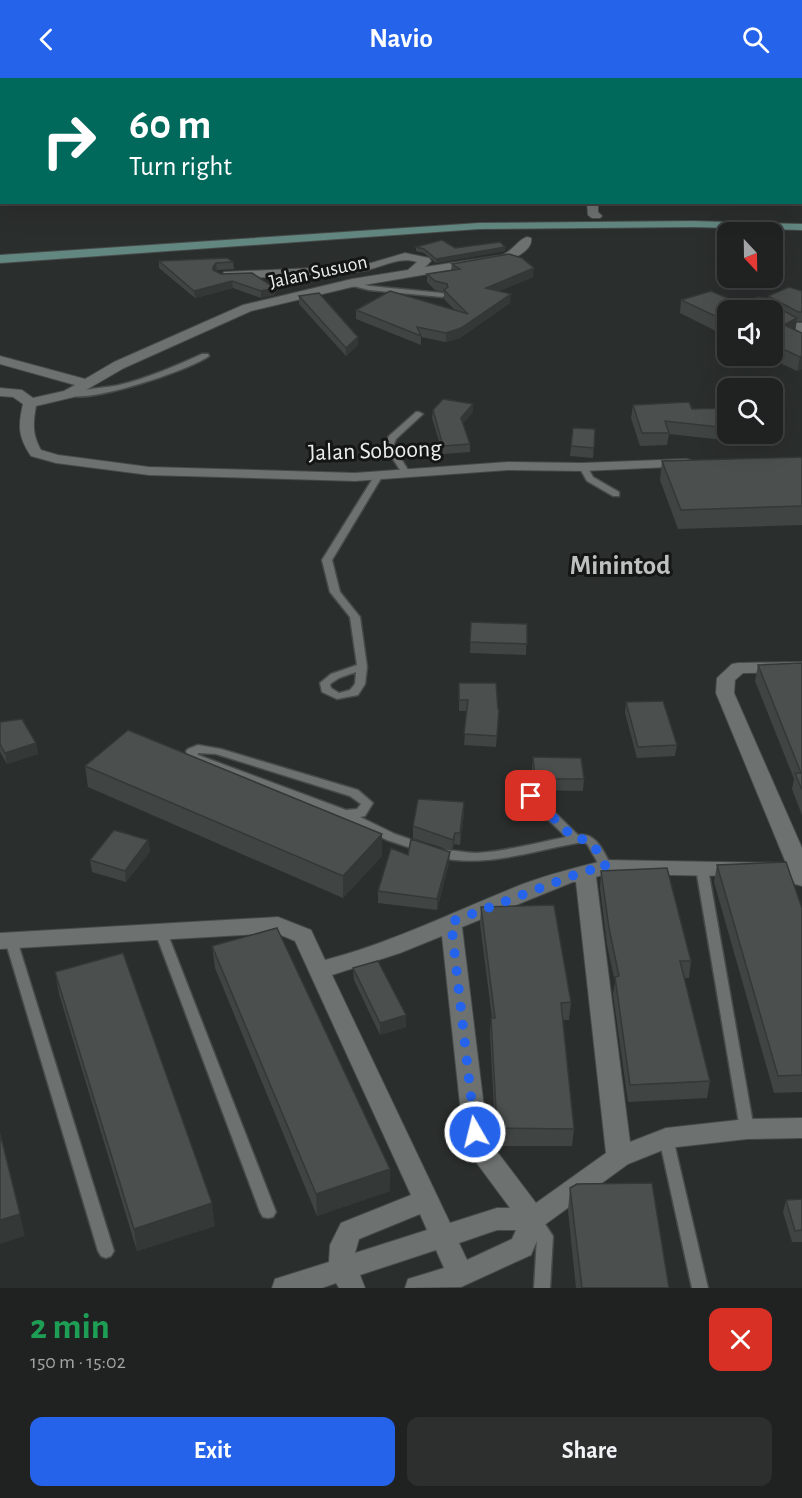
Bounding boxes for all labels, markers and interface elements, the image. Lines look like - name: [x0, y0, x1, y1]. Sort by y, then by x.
- icon: back: [30, 23, 63, 56]
- icon: search: [739, 23, 772, 56]
- text: Navio: [369, 25, 433, 52]
- icon: right: [30, 102, 108, 180]
- text: 60 m: [129, 104, 211, 146]
- text: Turn right: [129, 153, 232, 180]
- north arrow: [717, 222, 783, 288]
- map controls: [717, 222, 783, 444]
- street label: Jalan Susuon: [267, 252, 369, 292]
- button: sound: [717, 300, 783, 366]
- button: search: [717, 378, 783, 444]
- street label: Jalan Soboong: [308, 437, 442, 465]
- district label: Minintod: [570, 552, 670, 579]
- pin: [505, 770, 556, 821]
- icon: arrive: [514, 779, 547, 812]
- position arrow: [443, 1100, 507, 1164]
- button: close: [709, 1308, 772, 1371]
- text: 2 min: [30, 1309, 110, 1345]
- text: 150 m · 15:02: [30, 1352, 126, 1372]
- button: Exit: [30, 1417, 395, 1486]
- button: Share: [407, 1417, 772, 1486]

